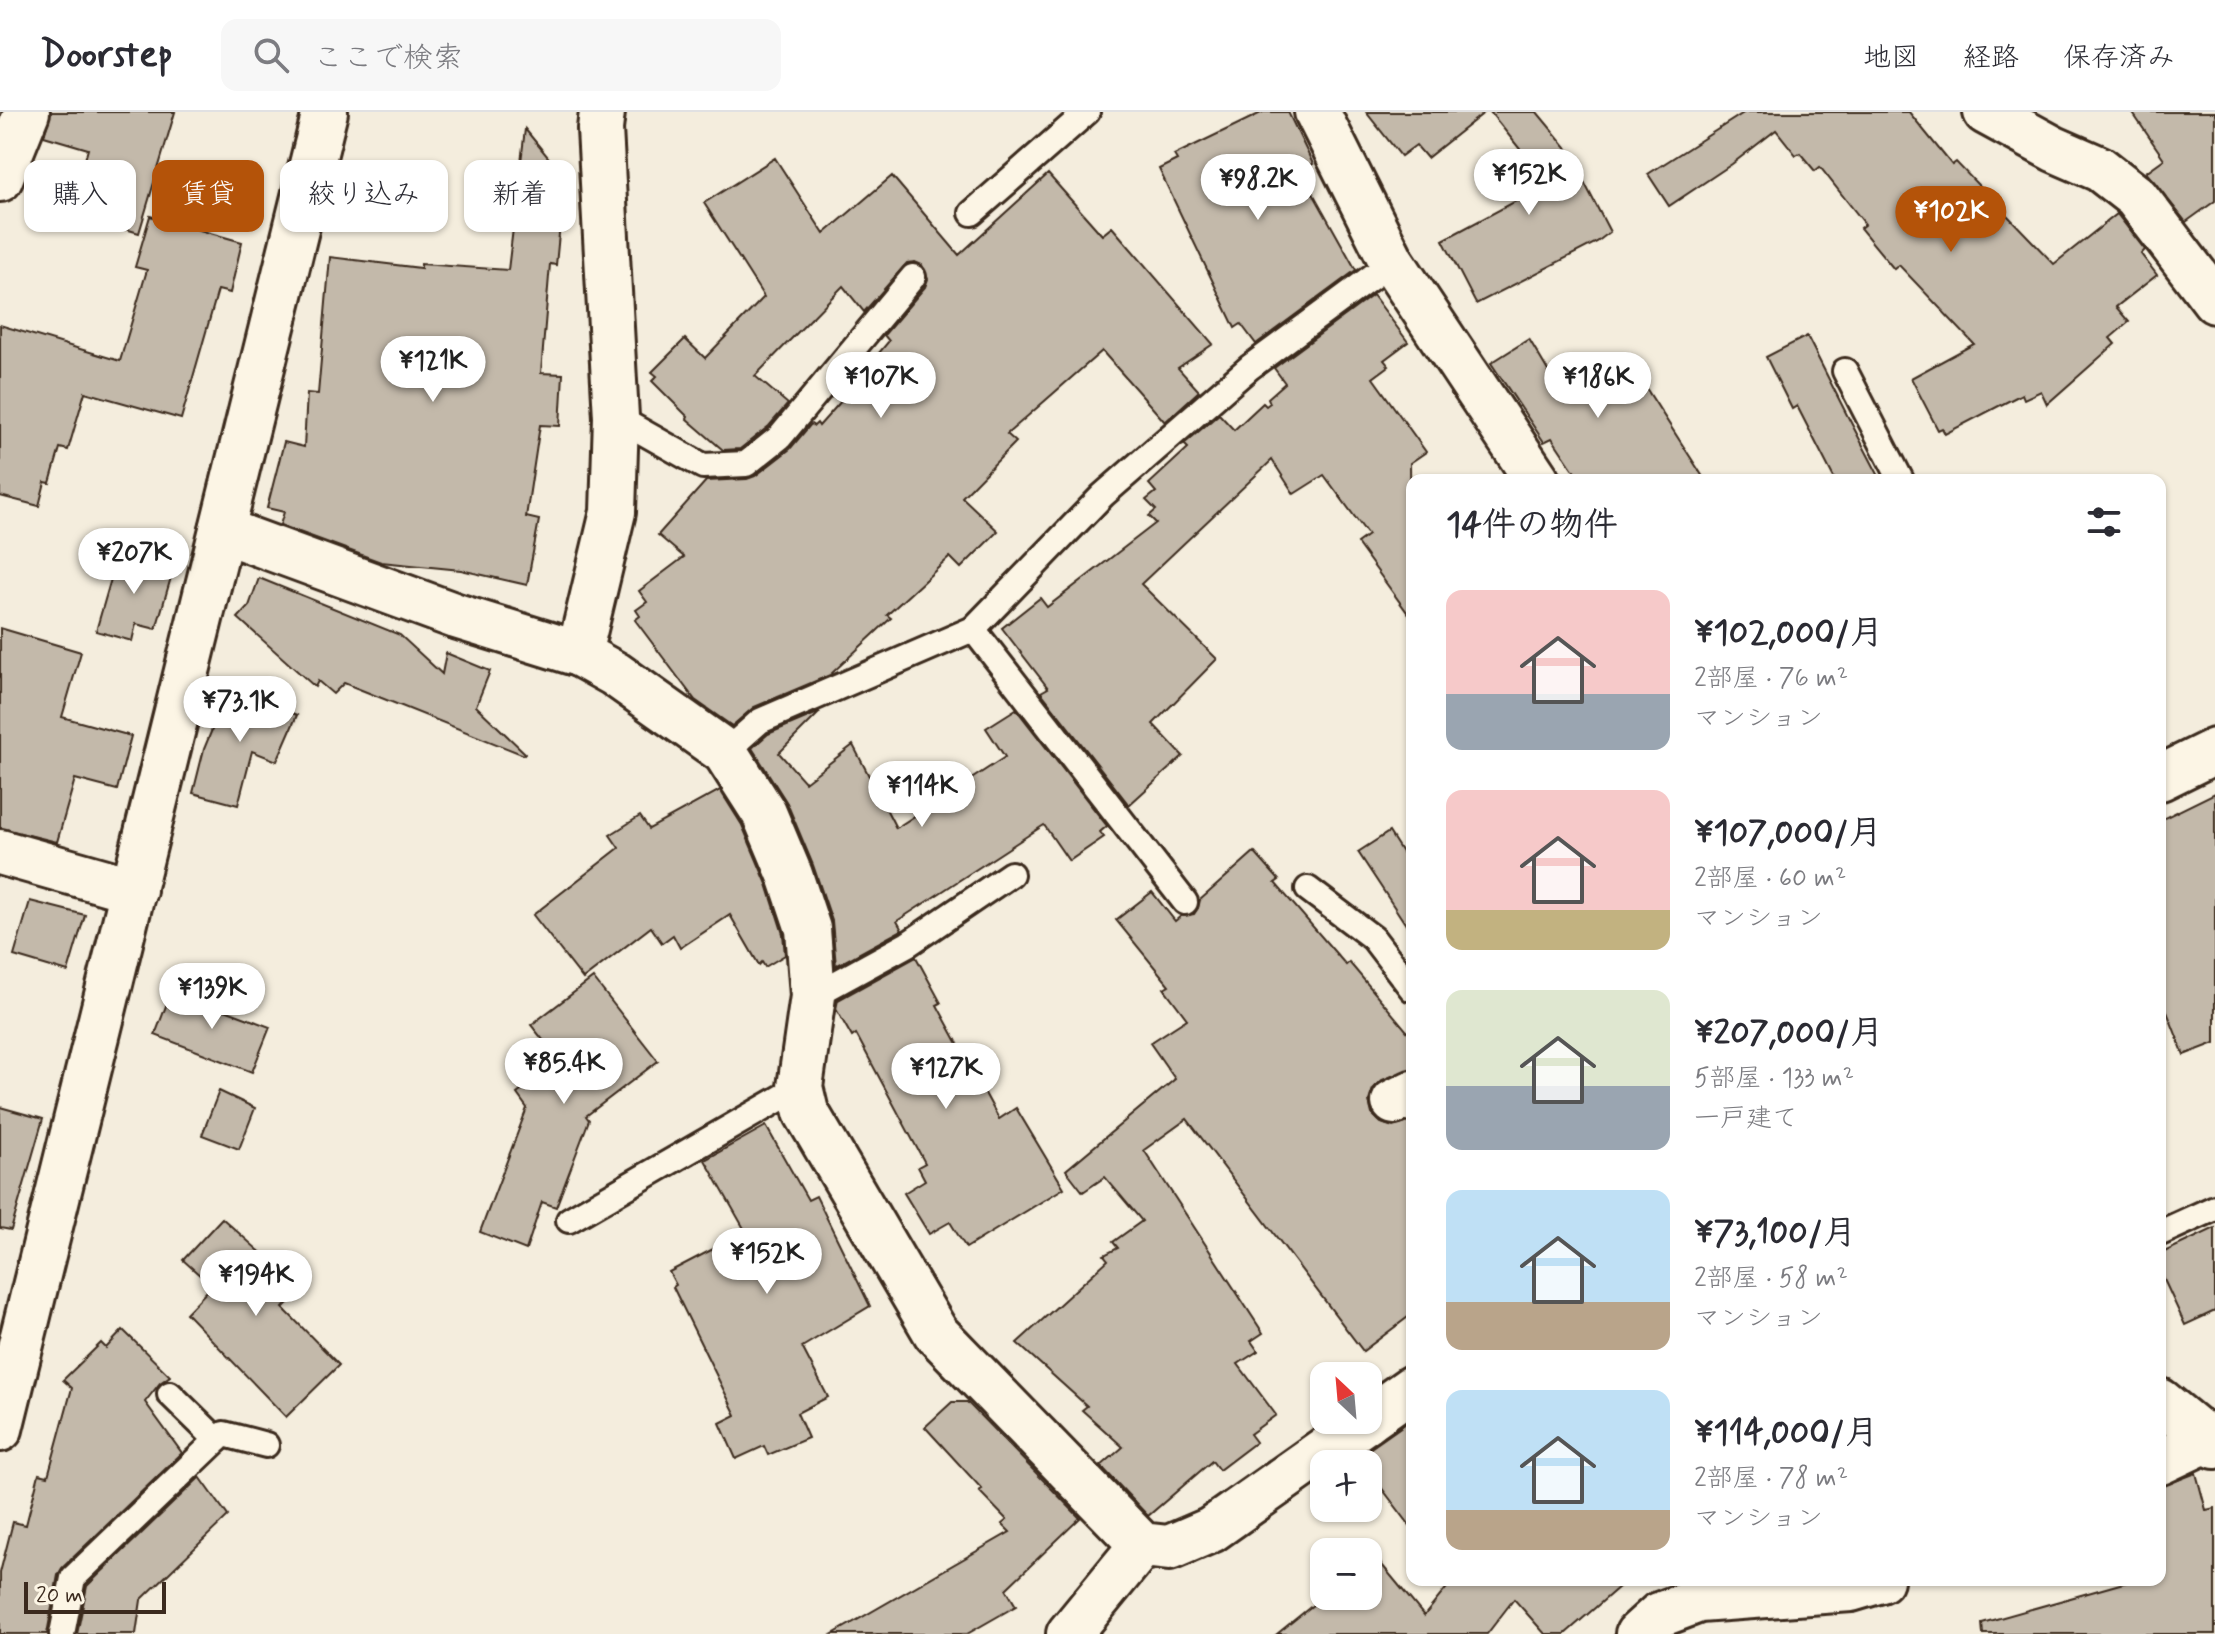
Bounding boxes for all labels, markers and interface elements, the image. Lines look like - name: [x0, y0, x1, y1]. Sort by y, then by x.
- search box: [221, 19, 781, 91]
- text: Doorstep: [40, 31, 173, 80]
- icon: search: [249, 33, 293, 77]
- text: ここで検索: [313, 39, 463, 78]
- text: 地図: [1863, 40, 1919, 77]
- text: 経路: [1963, 40, 2019, 77]
- text: 保存済み: [2063, 40, 2175, 77]
- pin: ¥152K: [1473, 149, 1585, 217]
- pin: ¥98.2K: [1193, 154, 1323, 222]
- text: ¥152K: [1492, 158, 1566, 192]
- chip: 購入: [24, 160, 136, 232]
- chip: 賃貸: [152, 160, 264, 232]
- chip: 絞り込み: [280, 160, 448, 232]
- chip: 新着: [464, 160, 576, 232]
- text: ¥98.2K: [1219, 163, 1297, 197]
- pin: ¥102K: [1895, 186, 2007, 254]
- text: ¥102K: [1913, 195, 1989, 229]
- pin: ¥121K: [377, 336, 489, 404]
- text: ¥121K: [399, 345, 467, 379]
- pin: ¥107K: [825, 352, 937, 420]
- pin: ¥186K: [1542, 352, 1654, 420]
- text: ¥107K: [844, 361, 918, 395]
- text: ¥186K: [1562, 361, 1634, 395]
- icon: filters: [2082, 500, 2126, 544]
- text: 14件の物件: [1446, 503, 1618, 548]
- pin: ¥207K: [78, 528, 190, 596]
- text: ¥207K: [96, 537, 172, 571]
- text: ¥102,000/月: [1694, 611, 1884, 656]
- icon: home: [1510, 622, 1606, 718]
- text: 2部屋 · 76 m²: [1694, 662, 1848, 696]
- pin: ¥73.1K: [175, 676, 305, 744]
- text: ¥73.1K: [201, 685, 279, 719]
- text: マンション: [1694, 702, 1823, 736]
- pin: ¥114K: [866, 761, 978, 829]
- text: ¥114K: [886, 770, 958, 804]
- text: ¥107,000/月: [1694, 811, 1882, 856]
- icon: home: [1510, 822, 1606, 918]
- text: 2部屋 · 60 m²: [1694, 862, 1846, 896]
- text: マンション: [1694, 902, 1823, 936]
- pin: ¥139K: [156, 963, 268, 1031]
- text: ¥139K: [177, 972, 247, 1006]
- text: ¥207,000/月: [1694, 1011, 1884, 1056]
- icon: home: [1510, 1022, 1606, 1118]
- pin: ¥85.4K: [499, 1038, 629, 1106]
- pin: ¥127K: [890, 1043, 1002, 1111]
- text: ¥85.4K: [523, 1047, 605, 1081]
- text: ¥127K: [909, 1052, 983, 1086]
- text: 5部屋 · 133 m²: [1694, 1062, 1854, 1096]
- text: 一戸建て: [1694, 1102, 1798, 1136]
- text: ¥73,100/月: [1694, 1211, 1857, 1256]
- icon: home: [1510, 1222, 1606, 1318]
- pin: ¥152K: [711, 1228, 823, 1296]
- text: ¥152K: [730, 1237, 804, 1271]
- pin: ¥194K: [200, 1250, 312, 1318]
- text: ¥194K: [218, 1259, 294, 1293]
- text: 2部屋 · 58 m²: [1694, 1262, 1848, 1296]
- text: マンション: [1694, 1302, 1823, 1336]
- north arrow: [1310, 1362, 1382, 1434]
- map controls: [1310, 1362, 1382, 1610]
- text: ¥114,000/月: [1694, 1411, 1879, 1456]
- icon: home: [1510, 1422, 1606, 1518]
- button: +: [1310, 1450, 1382, 1522]
- text: 2部屋 · 78 m²: [1694, 1462, 1848, 1496]
- text: マンション: [1694, 1502, 1823, 1536]
- button: −: [1310, 1538, 1382, 1610]
- scale bar: [24, 1578, 166, 1614]
- text: 20 m: [36, 1582, 83, 1610]

